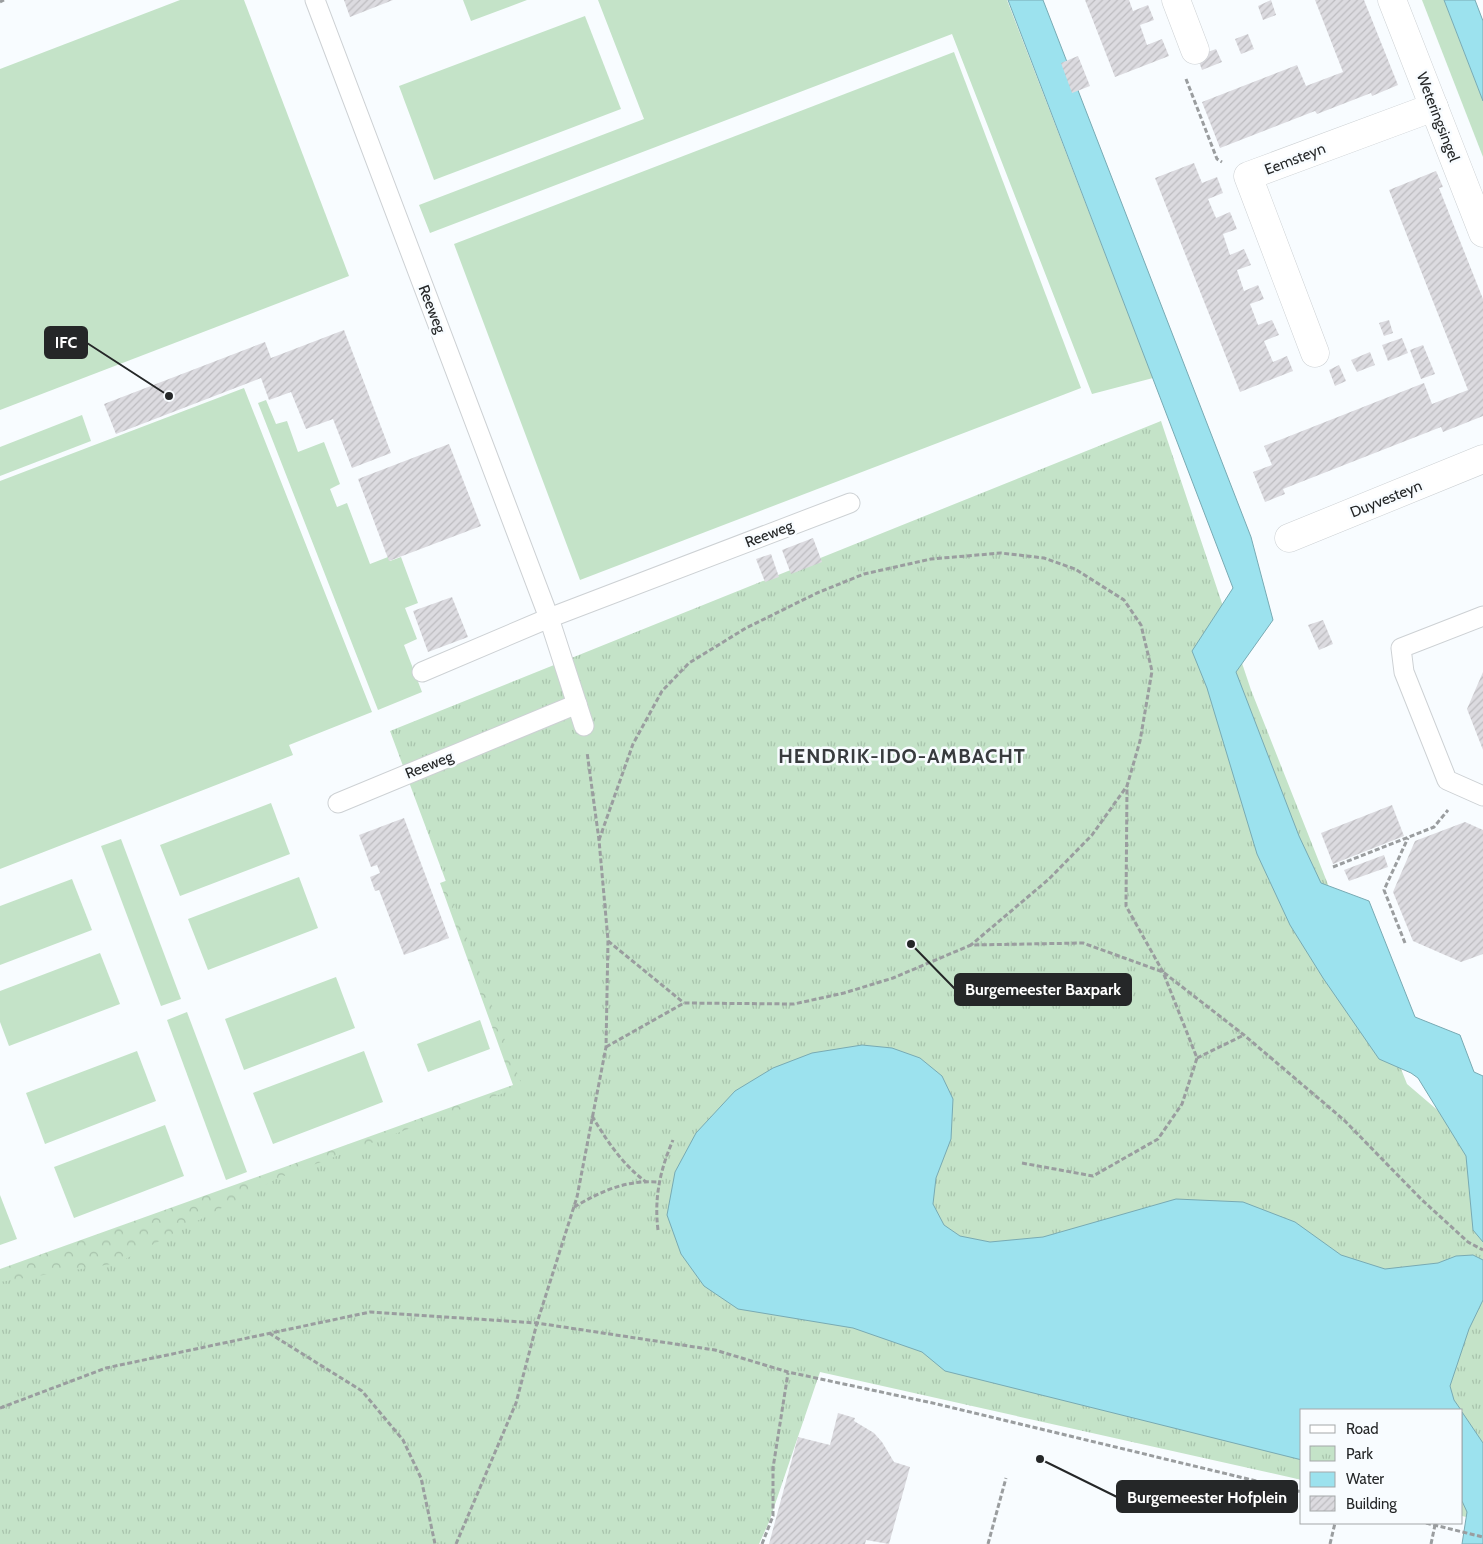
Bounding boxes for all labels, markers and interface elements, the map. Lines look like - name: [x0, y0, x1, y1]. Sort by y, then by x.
- street label: Weteringsingel: [1413, 70, 1463, 165]
- street label: Eemsteyn: [1262, 139, 1328, 179]
- street label: Reeweg: [415, 282, 450, 336]
- callout: IFC: [45, 327, 87, 358]
- text: IFC: [55, 333, 78, 352]
- street label: Duyvesteyn: [1347, 476, 1425, 522]
- street label: Reeweg: [742, 516, 796, 551]
- district label: HENDRIK-IDO-AMBACHT: [778, 744, 1026, 768]
- street label: Reeweg: [402, 747, 456, 783]
- callout: Burgemeester Baxpark: [955, 974, 1131, 1005]
- text: Burgemeester Baxpark: [965, 980, 1121, 999]
- legend: [1300, 1409, 1463, 1524]
- text: Road: [1346, 1420, 1379, 1438]
- text: Park: [1346, 1445, 1373, 1463]
- text: Water: [1346, 1470, 1384, 1488]
- callout: Burgemeester Hofplein: [1117, 1481, 1297, 1512]
- text: Burgemeester Hofplein: [1127, 1488, 1287, 1507]
- text: Building: [1346, 1495, 1397, 1513]

